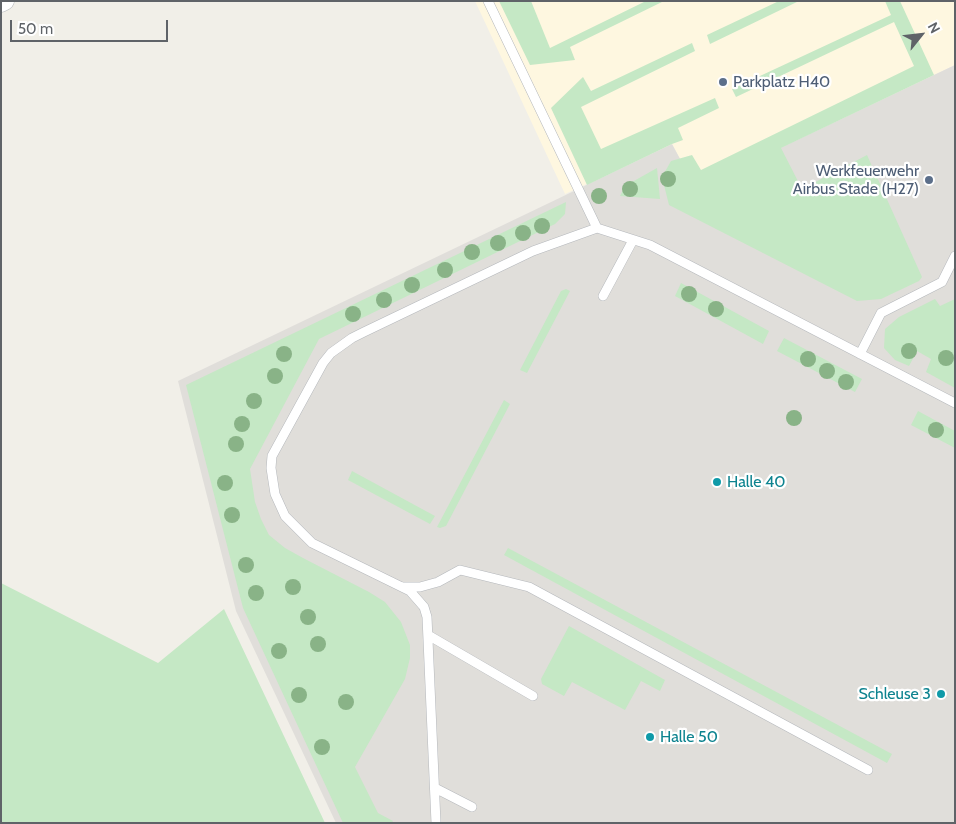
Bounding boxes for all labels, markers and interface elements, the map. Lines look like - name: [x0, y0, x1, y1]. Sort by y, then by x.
- scale bar: [12, 10, 170, 42]
- north arrow: [896, 10, 946, 60]
- text: N: [924, 19, 944, 36]
- text: 50 m: [18, 20, 53, 38]
- place label: Parkplatz H40: [733, 72, 830, 92]
- marker: Parkplatz H40: [717, 76, 729, 88]
- place label: Werkfeuerwehr Airbus Stade (H27): [793, 161, 919, 199]
- marker: Werkfeuerwehr Airbus Stade (H27): [923, 174, 935, 186]
- place label: Halle 40: [727, 472, 785, 492]
- marker: Halle 40: [711, 476, 723, 488]
- place label: Schleuse 3: [858, 684, 931, 704]
- marker: Schleuse 3: [935, 688, 947, 700]
- place label: Halle 50: [660, 727, 718, 747]
- marker: Halle 50: [644, 731, 656, 743]

